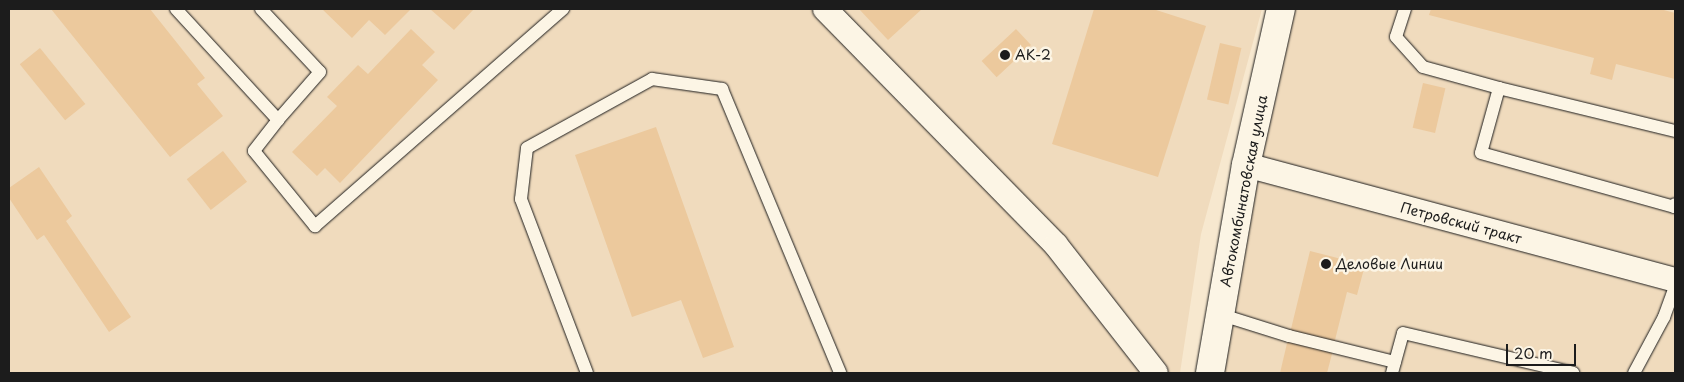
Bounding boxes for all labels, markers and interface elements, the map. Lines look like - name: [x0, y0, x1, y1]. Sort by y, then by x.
- place label: АК-2: [1015, 47, 1051, 63]
- marker: АК-2: [999, 49, 1011, 61]
- street label: Автокомбинатовская улица: [1217, 93, 1271, 289]
- street label: Петровский тракт: [1399, 199, 1523, 247]
- place label: Деловые Линии: [1336, 256, 1443, 272]
- marker: Деловые Линии: [1320, 258, 1332, 270]
- scale bar: [1509, 334, 1579, 366]
- text: 20 m: [1514, 341, 1553, 364]

